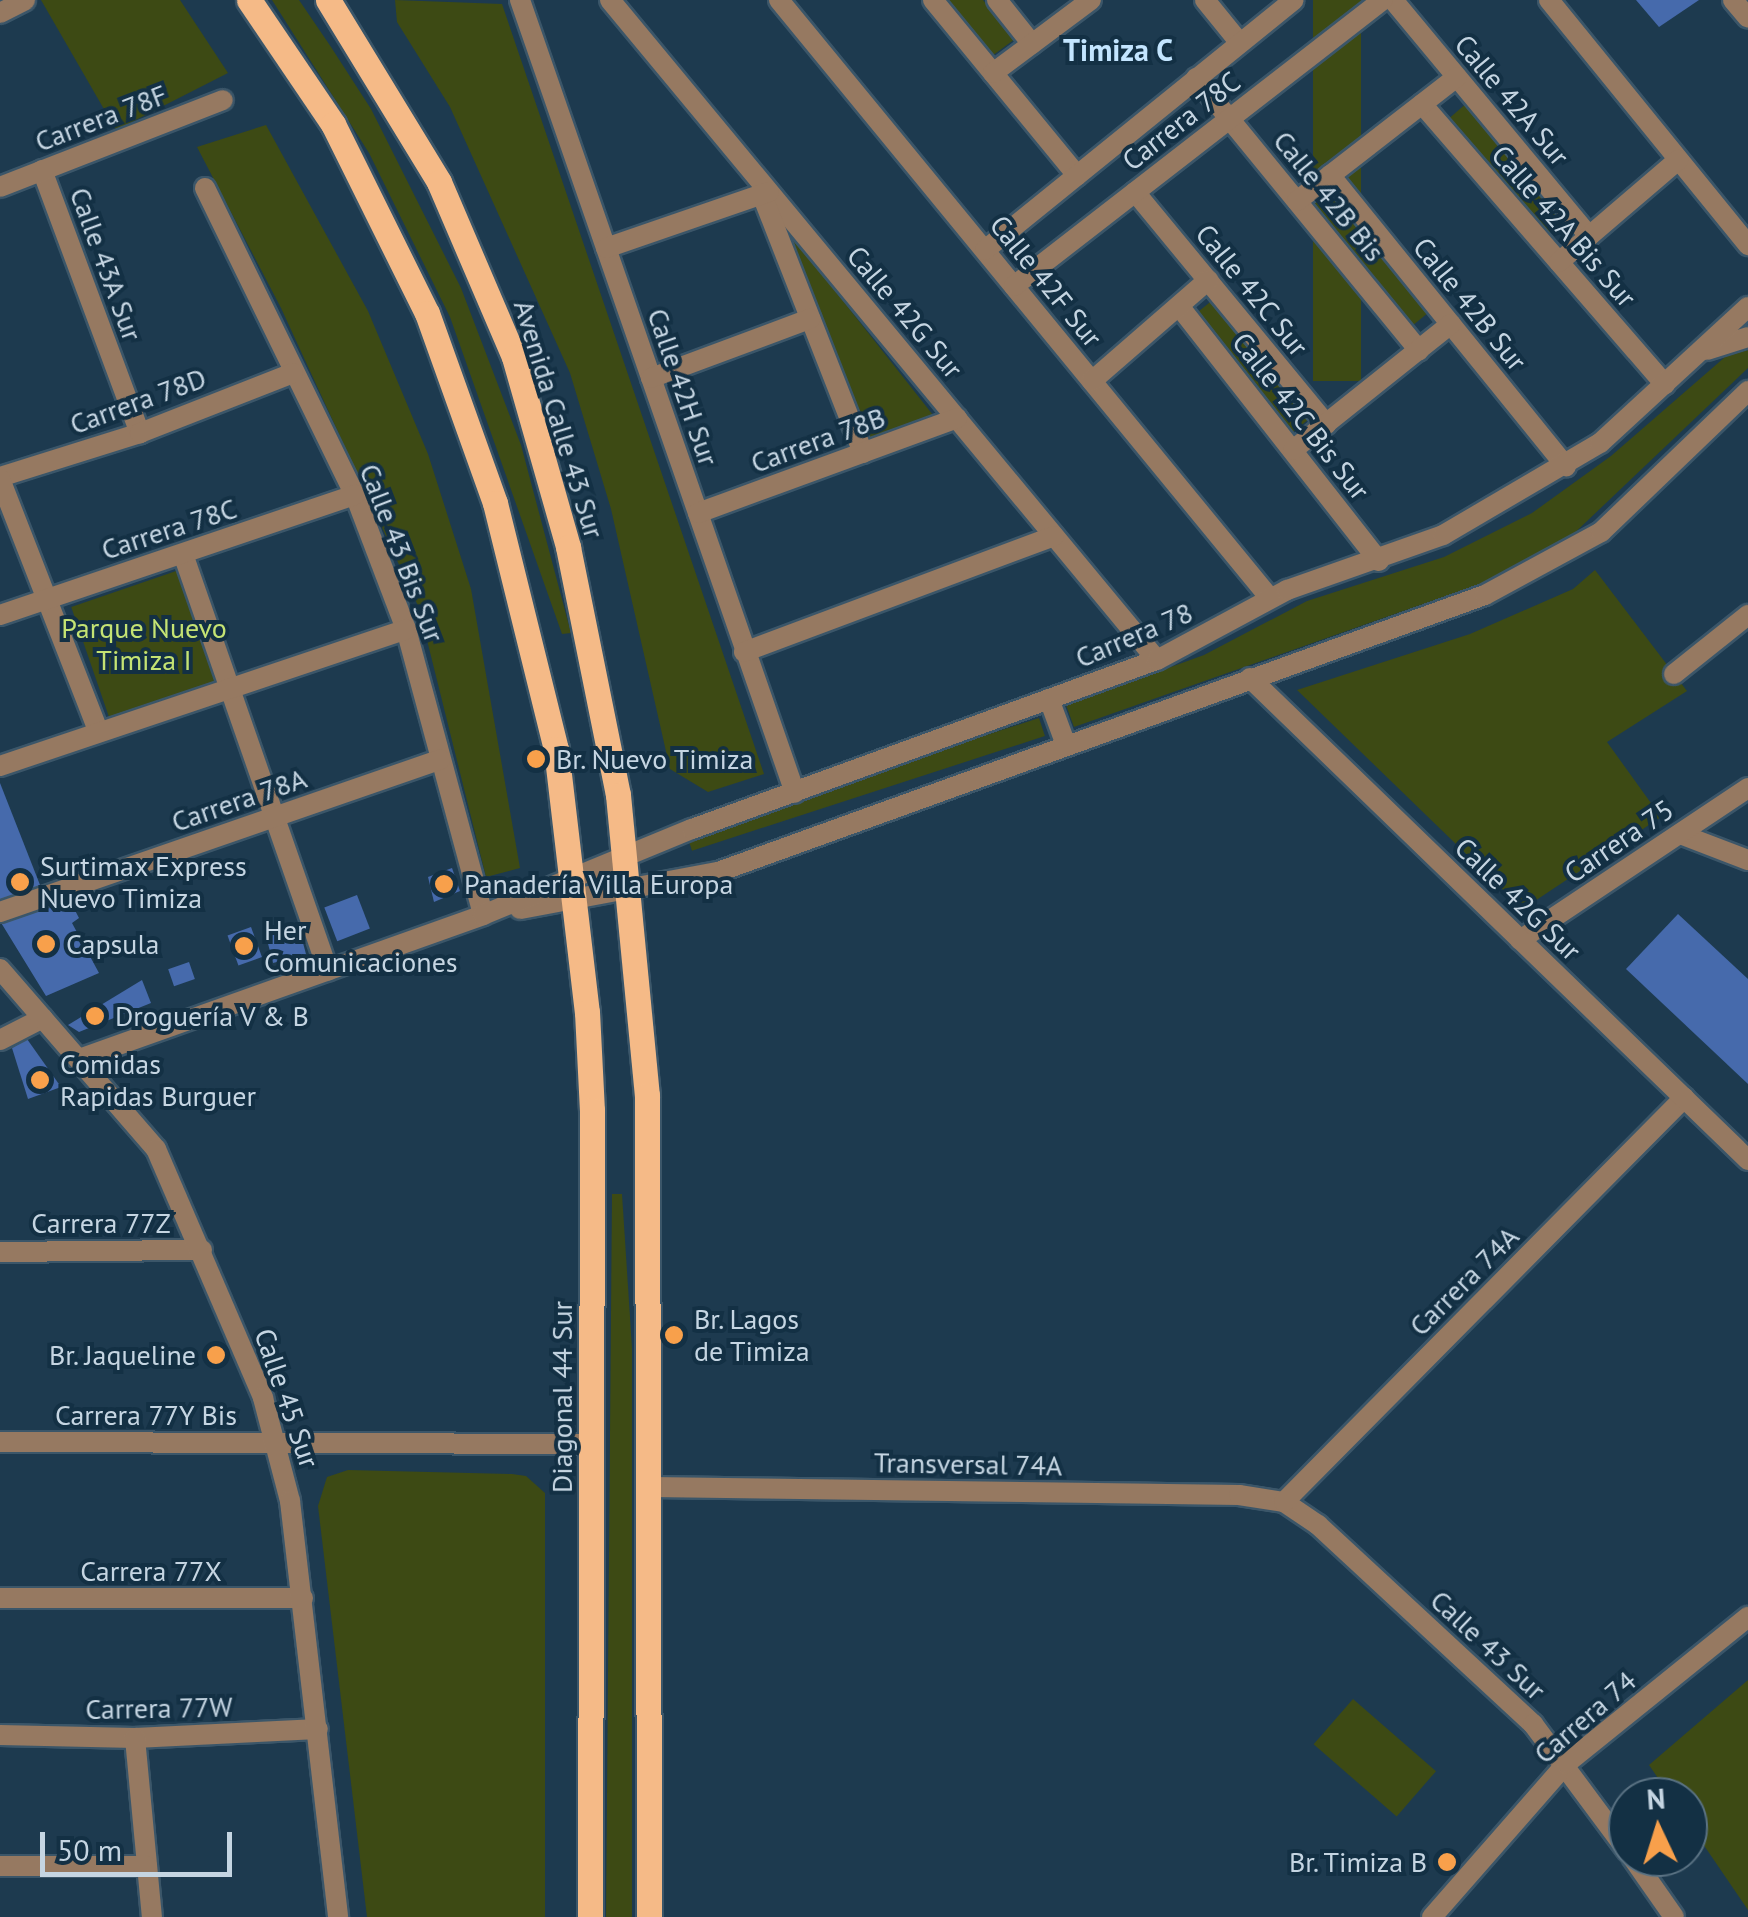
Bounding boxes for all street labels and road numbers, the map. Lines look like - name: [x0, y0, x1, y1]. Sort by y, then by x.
- street label: Calle 42A Sur: [1447, 27, 1577, 173]
- street label: Carrera 78C: [1115, 65, 1247, 177]
- street label: Carrera 78F: [30, 77, 172, 159]
- street label: Calle 42B Bis: [1266, 124, 1392, 268]
- street label: Calle 42A Bis Sur: [1484, 138, 1644, 314]
- street label: Calle 43A Sur: [63, 182, 149, 346]
- street label: Calle 42F Sur: [983, 208, 1109, 354]
- street label: Calle 42C Sur: [1188, 217, 1316, 363]
- street label: Calle 42B Sur: [1406, 231, 1534, 377]
- street label: Calle 42G Sur: [840, 239, 970, 385]
- street label: Avenida Calle 43 Sur: [507, 296, 611, 542]
- street label: Calle 42H Sur: [640, 304, 726, 470]
- street label: Calle 42C Bis Sur: [1225, 325, 1377, 507]
- street label: Carrera 78D: [65, 361, 211, 441]
- street label: Carrera 78B: [746, 400, 890, 480]
- street label: Calle 43 Bis Sur: [353, 459, 451, 647]
- street label: Carrera 78C: [97, 491, 241, 567]
- street label: Carrera 78: [1070, 595, 1198, 675]
- street label: Carrera 78A: [167, 761, 311, 839]
- street label: Carrera 75: [1558, 792, 1680, 890]
- street label: Calle 42G Sur: [1448, 831, 1588, 967]
- street label: Carrera 77Z: [31, 1206, 171, 1240]
- street label: Carrera 74A: [1402, 1219, 1526, 1343]
- street label: Diagonal 44 Sur: [545, 1301, 579, 1493]
- street label: Calle 45 Sur: [248, 1324, 326, 1472]
- street label: Carrera 77Y Bis: [55, 1398, 237, 1432]
- street label: Transversal 74A: [874, 1446, 1062, 1482]
- street label: Carrera 77X: [80, 1554, 222, 1588]
- street label: Calle 43 Sur: [1424, 1583, 1552, 1707]
- street label: Carrera 74: [1527, 1664, 1643, 1770]
- street label: Carrera 77W: [85, 1690, 233, 1726]

